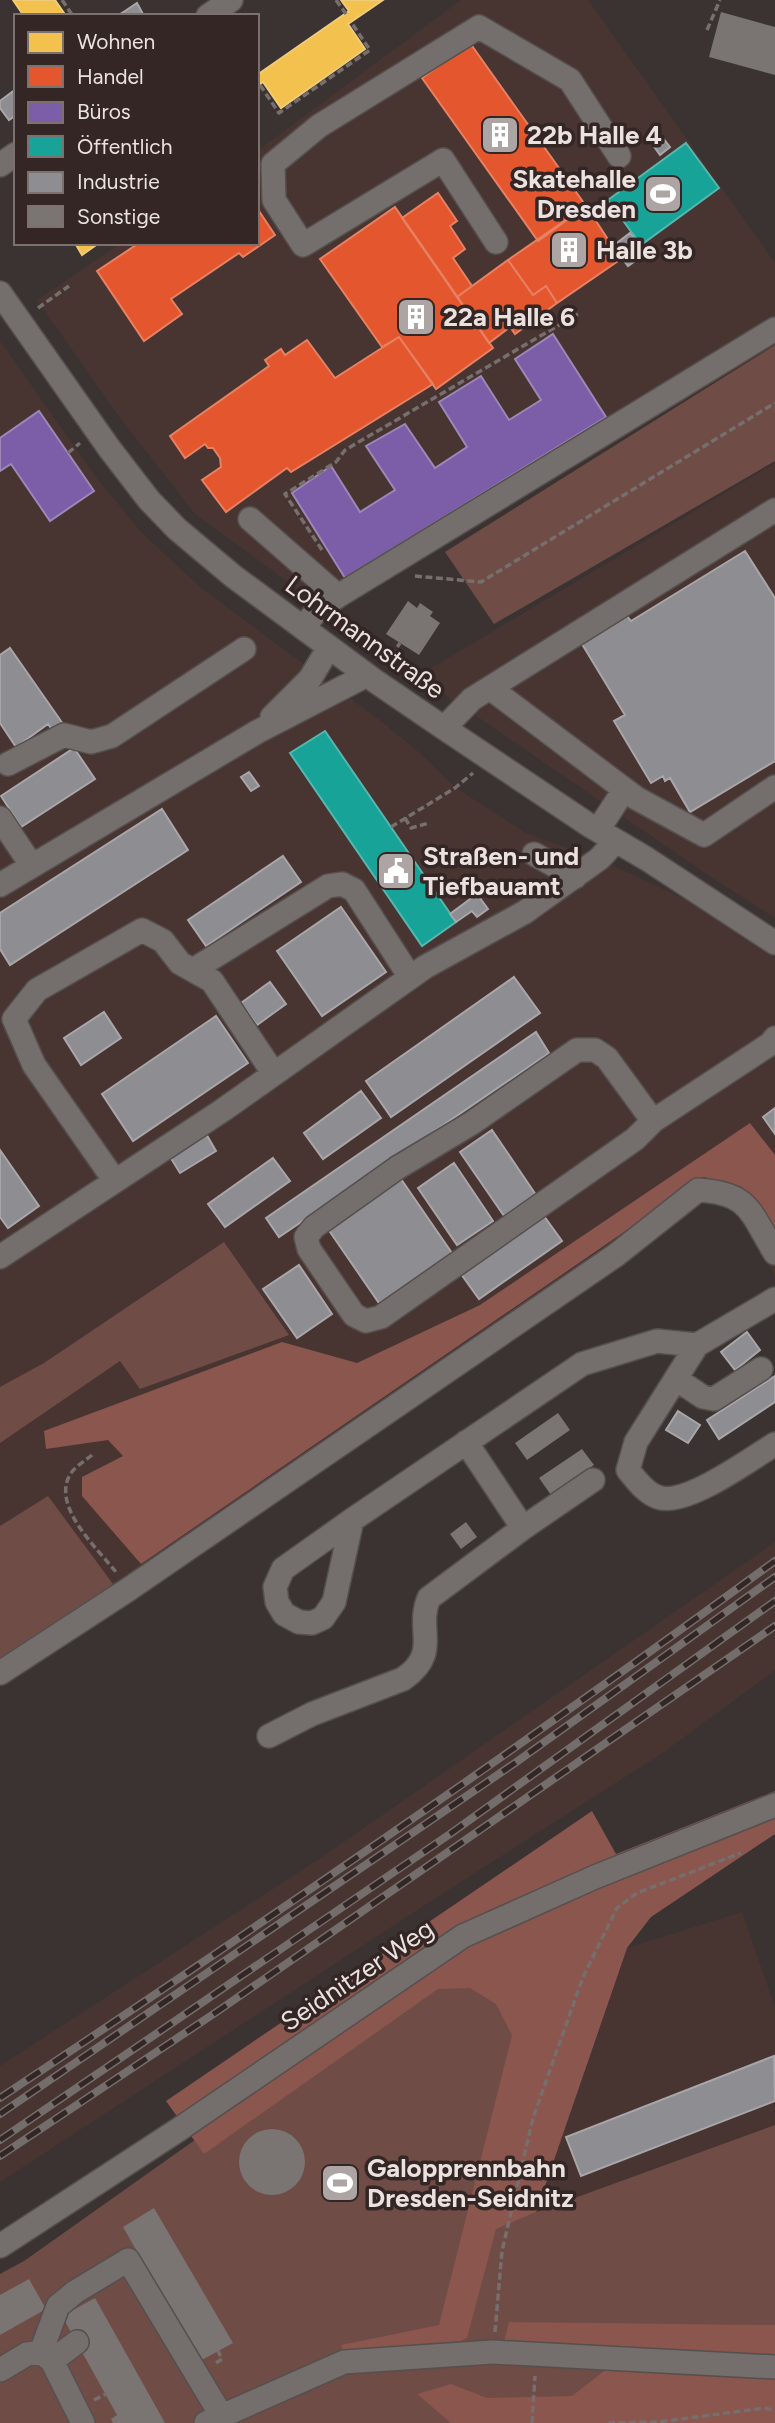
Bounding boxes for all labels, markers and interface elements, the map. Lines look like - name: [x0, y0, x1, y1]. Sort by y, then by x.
- legend: [14, 14, 259, 245]
- text: Wohnen: [77, 29, 155, 54]
- text: Handel: [77, 64, 144, 89]
- text: Büros: [77, 99, 131, 124]
- building icon: 22b Halle 4: [479, 114, 521, 156]
- place label: 22b Halle 4: [527, 119, 662, 151]
- text: Öffentlich: [77, 134, 172, 159]
- place label: Skatehalle Dresden: [513, 163, 636, 225]
- text: Industrie: [77, 169, 160, 194]
- sports icon: Skatehalle Dresden: [642, 173, 684, 215]
- text: Sonstige: [77, 204, 160, 229]
- building icon: Halle 3b: [548, 229, 590, 271]
- place label: Halle 3b: [596, 234, 693, 266]
- building icon: 22a Halle 6: [395, 296, 437, 338]
- place label: 22a Halle 6: [443, 301, 575, 333]
- street label: Lohrmannstraße: [279, 568, 451, 706]
- place label: Straßen- und Tiefbauamt: [423, 840, 579, 902]
- public building icon: Straßen- und Tiefbauamt: [375, 850, 417, 892]
- street label: Seidnitzer Weg: [275, 1912, 439, 2038]
- place label: Galopprennbahn Dresden-Seidnitz: [367, 2152, 574, 2214]
- sports icon: Galopprennbahn Dresden-Seidnitz: [319, 2162, 361, 2204]

